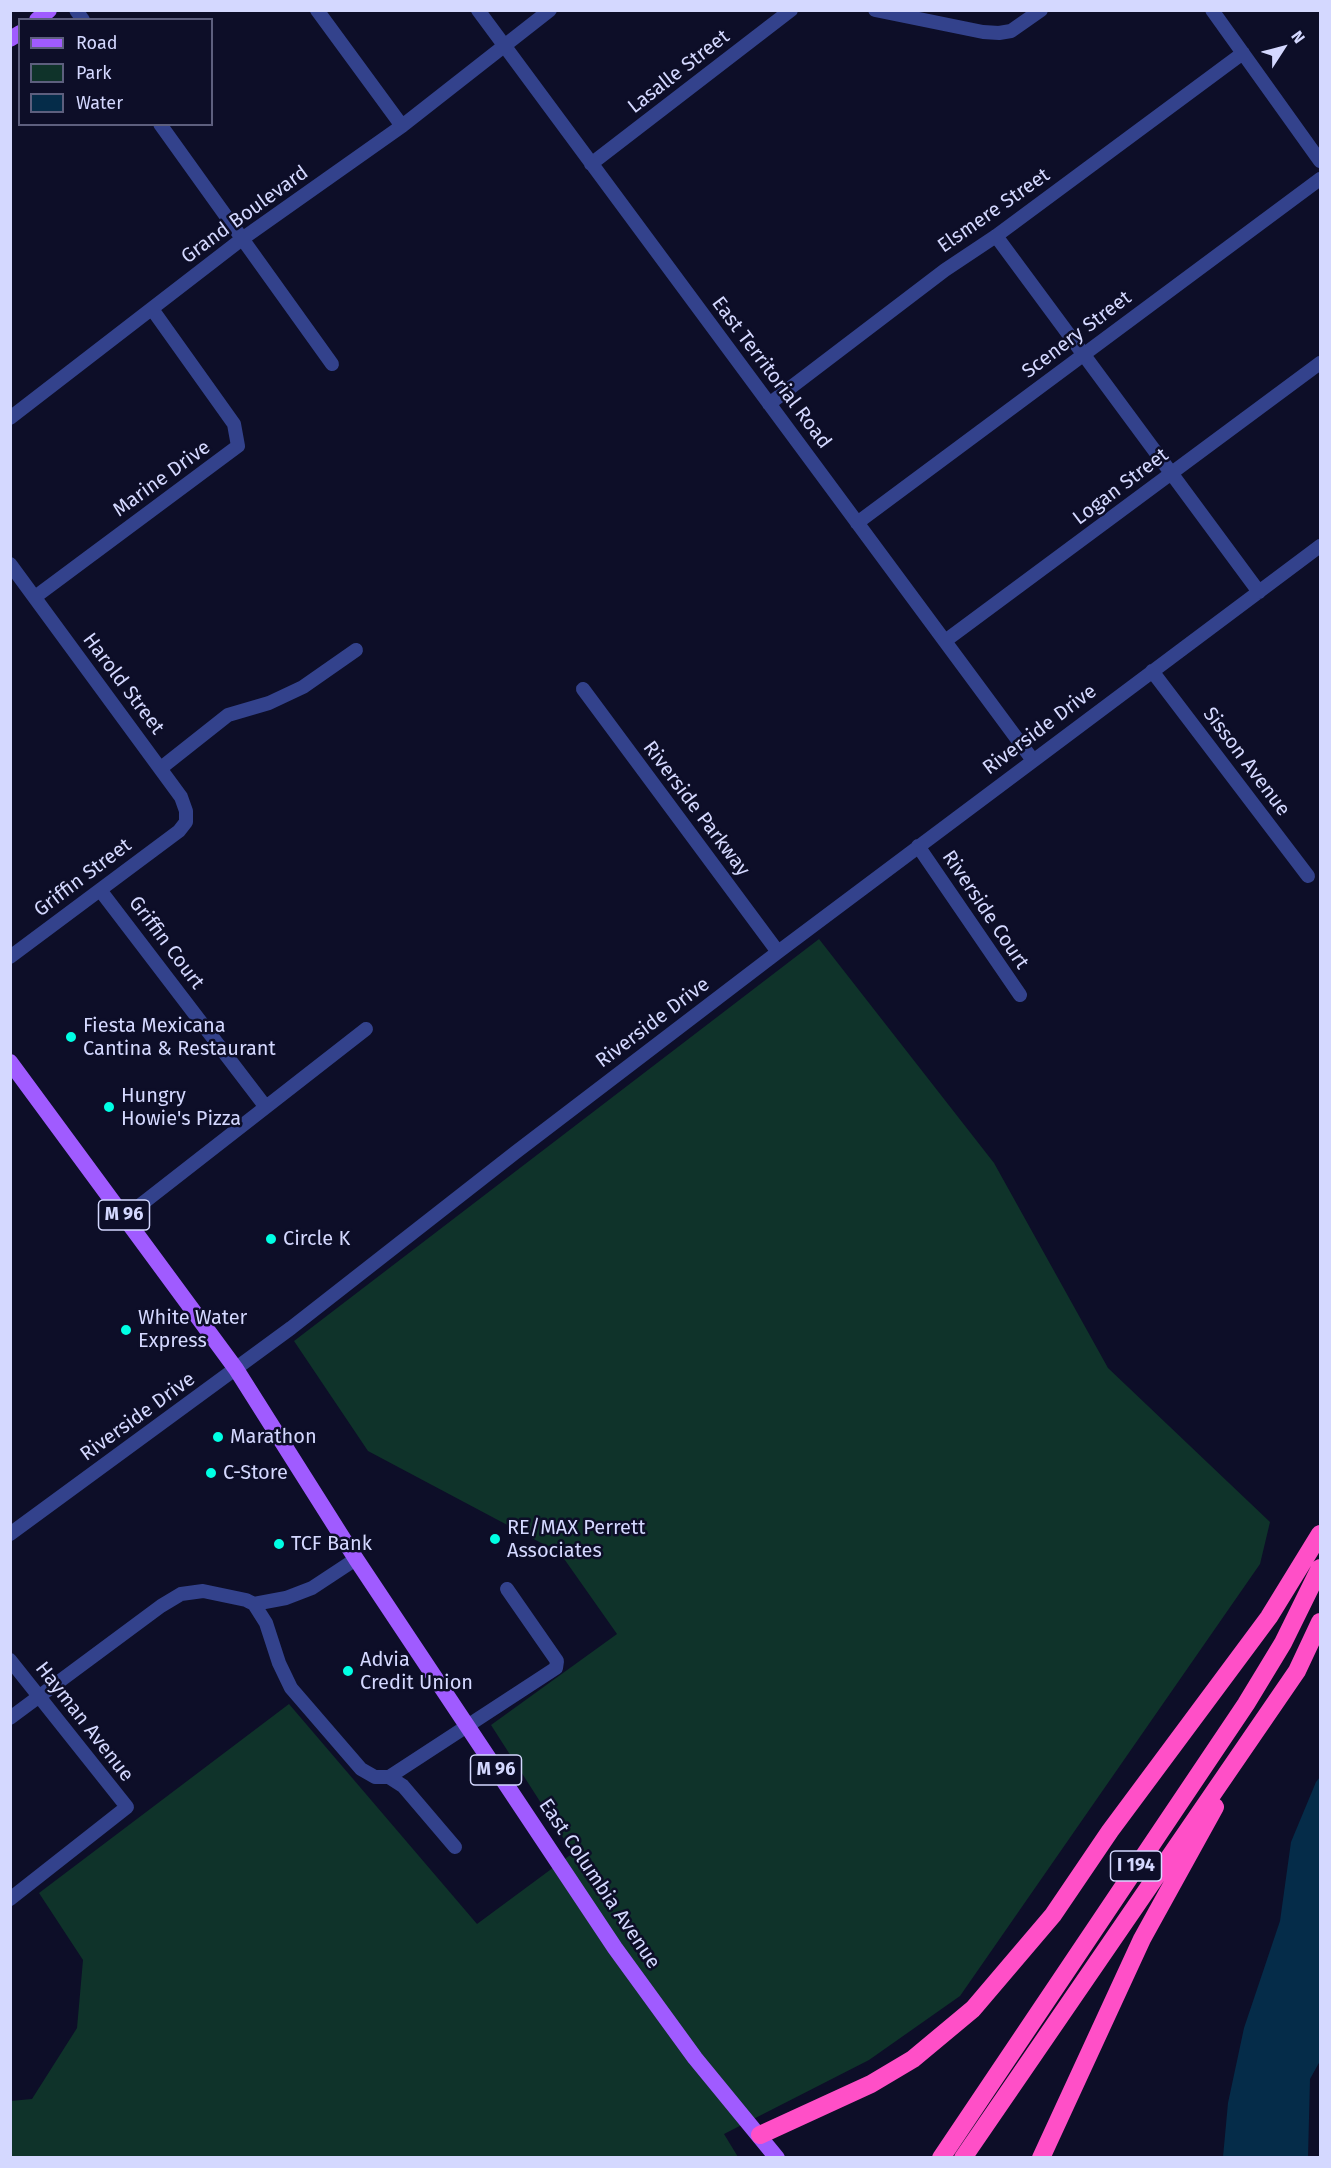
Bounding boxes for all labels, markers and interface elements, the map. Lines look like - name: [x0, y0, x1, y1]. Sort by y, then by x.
- legend: [18, 18, 213, 126]
- north arrow: [1253, 18, 1313, 78]
- street label: Lasalle Street: [623, 25, 735, 119]
- text: N: [1287, 27, 1309, 47]
- text: Road: [76, 32, 118, 54]
- text: Park: [76, 62, 111, 84]
- text: Water: [76, 92, 123, 114]
- street label: Grand Boulevard: [177, 161, 313, 269]
- street label: Elsmere Street: [933, 163, 1055, 259]
- street label: Scenery Street: [1018, 286, 1136, 384]
- street label: East Territorial Road: [706, 292, 836, 454]
- street label: Marine Drive: [109, 436, 215, 522]
- street label: Logan Street: [1069, 443, 1173, 531]
- street label: Harold Street: [77, 629, 169, 739]
- street label: Riverside Drive: [979, 680, 1101, 780]
- street label: Sisson Avenue: [1197, 703, 1295, 821]
- street label: Riverside Parkway: [637, 737, 755, 881]
- street label: Griffin Street: [30, 834, 136, 922]
- street label: Riverside Court: [936, 846, 1034, 974]
- street label: Griffin Court: [123, 892, 209, 994]
- street label: Riverside Drive: [592, 973, 714, 1073]
- place label: Fiesta Mexicana Cantina & Restaurant: [83, 1014, 276, 1061]
- marker: Fiesta Mexicana Cantina & Restaurant: [64, 1030, 78, 1044]
- place label: Hungry Howie's Pizza: [121, 1084, 241, 1131]
- marker: Hungry Howie's Pizza: [102, 1100, 116, 1114]
- road number: M 96: [98, 1200, 150, 1230]
- place label: Circle K: [283, 1227, 350, 1251]
- marker: Circle K: [264, 1232, 278, 1246]
- place label: White Water Express: [138, 1306, 247, 1353]
- marker: White Water Express: [119, 1323, 133, 1337]
- street label: Riverside Drive: [76, 1367, 200, 1467]
- place label: Marathon: [230, 1425, 317, 1449]
- marker: Marathon: [211, 1430, 225, 1444]
- place label: C-Store: [223, 1461, 288, 1485]
- marker: C-Store: [204, 1466, 218, 1480]
- place label: RE/MAX Perrett Associates: [507, 1516, 645, 1563]
- place label: TCF Bank: [291, 1532, 372, 1556]
- marker: RE/MAX Perrett Associates: [488, 1532, 502, 1546]
- marker: TCF Bank: [272, 1537, 286, 1551]
- place label: Advia Credit Union: [360, 1648, 473, 1695]
- street label: Hayman Avenue: [30, 1657, 138, 1787]
- marker: Advia Credit Union: [341, 1664, 355, 1678]
- road number: M 96: [470, 1755, 522, 1785]
- street label: East Columbia Avenue: [533, 1794, 665, 1974]
- road number: I 194: [1110, 1851, 1162, 1881]

